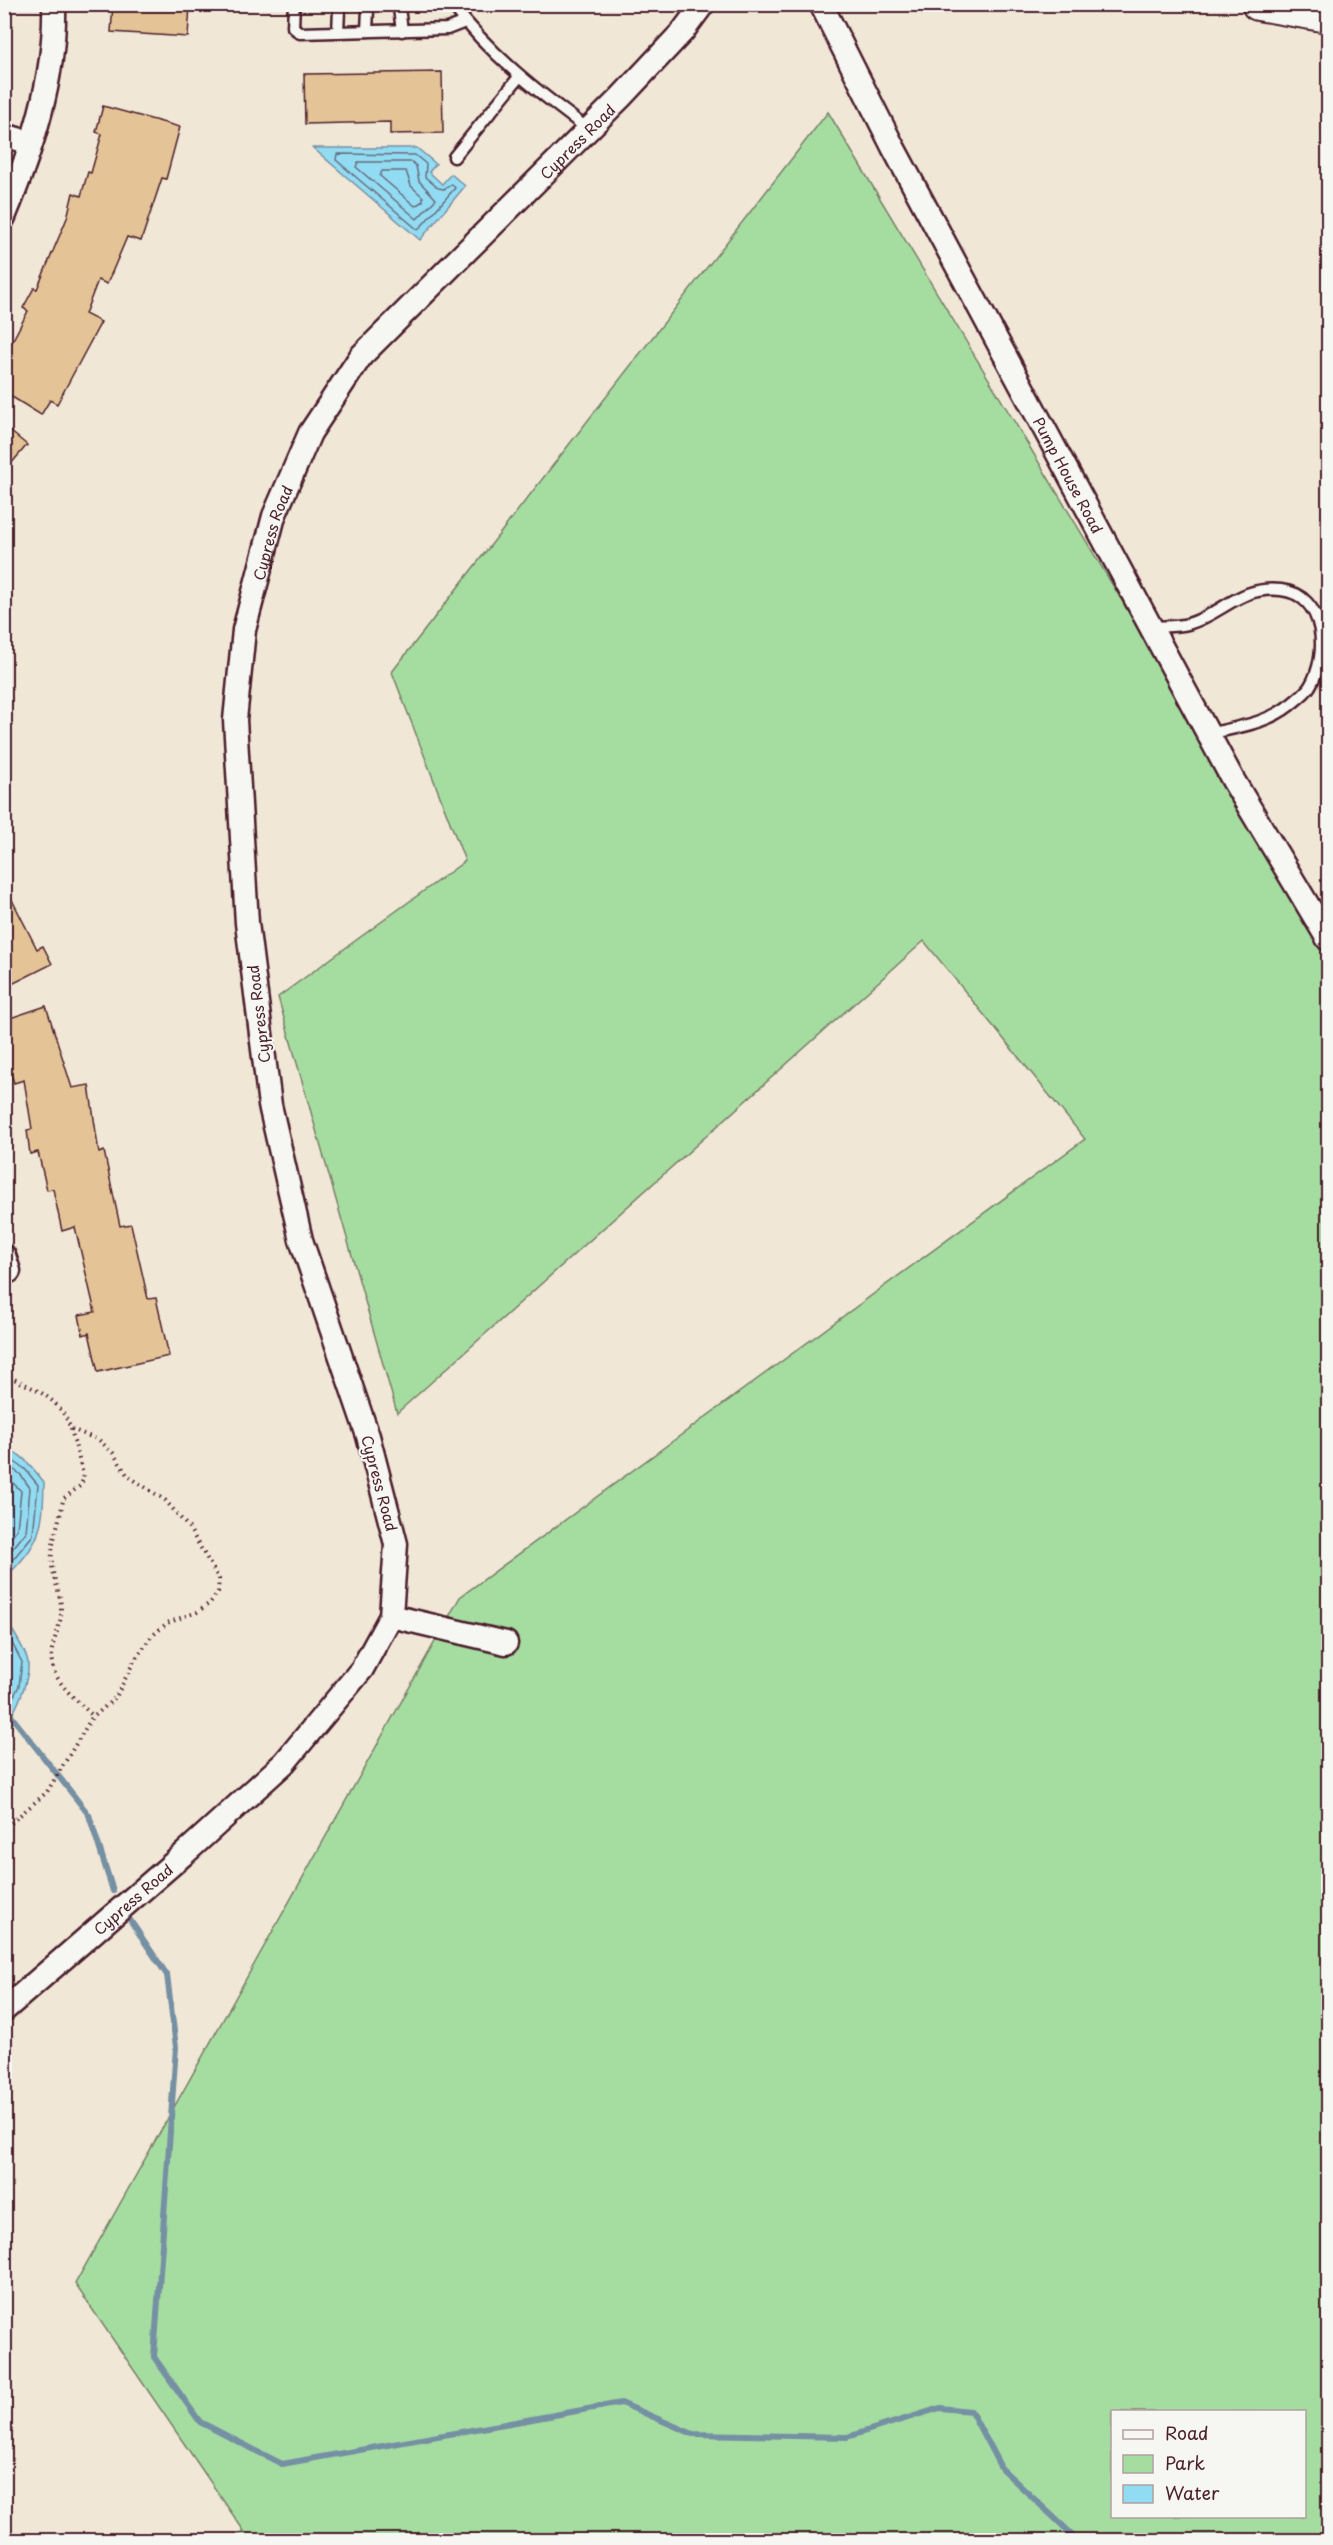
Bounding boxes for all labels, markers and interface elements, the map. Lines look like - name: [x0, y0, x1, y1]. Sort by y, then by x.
- street label: Cypress Road: [534, 98, 620, 184]
- street label: Pump House Road: [1028, 412, 1110, 537]
- street label: Cypress Road: [246, 481, 298, 583]
- street label: Cypress Road: [241, 964, 275, 1064]
- street label: Cypress Road: [356, 1432, 404, 1534]
- street label: Cypress Road: [88, 1858, 177, 1940]
- legend: [1111, 2410, 1306, 2518]
- text: Road: [1165, 2419, 1209, 2446]
- text: Park: [1165, 2449, 1205, 2476]
- text: Water: [1165, 2479, 1220, 2506]

